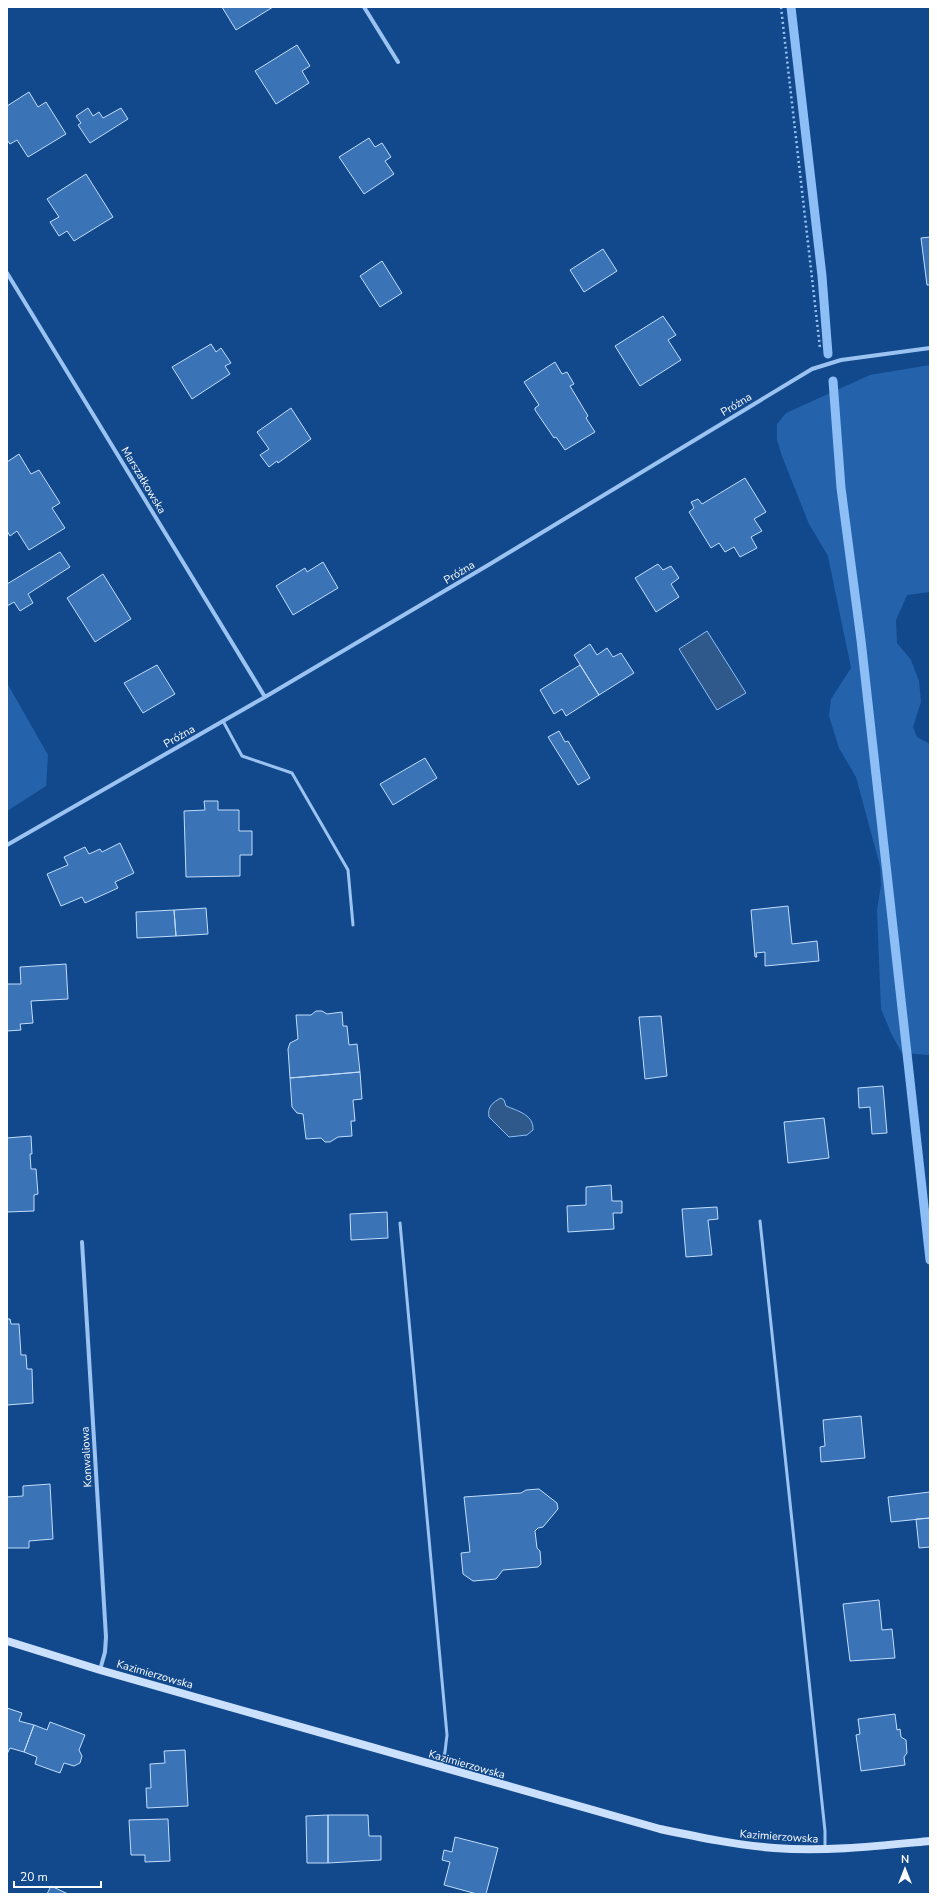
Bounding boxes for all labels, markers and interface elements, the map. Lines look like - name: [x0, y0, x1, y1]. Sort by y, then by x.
- street label: Próżna: [718, 389, 755, 420]
- street label: Marszałkowska: [118, 444, 170, 517]
- street label: Próżna: [441, 557, 478, 588]
- street label: Próżna: [161, 721, 198, 751]
- street label: Konwaliowa: [77, 1426, 96, 1488]
- street label: Kazimierzowska: [115, 1656, 195, 1693]
- street label: Kazimierzowska: [427, 1746, 507, 1783]
- street label: Kazimierzowska: [739, 1826, 819, 1847]
- north arrow: [885, 1849, 925, 1889]
- text: N: [901, 1852, 909, 1867]
- scale bar: [14, 1863, 101, 1889]
- text: 20 m: [20, 1869, 48, 1885]

